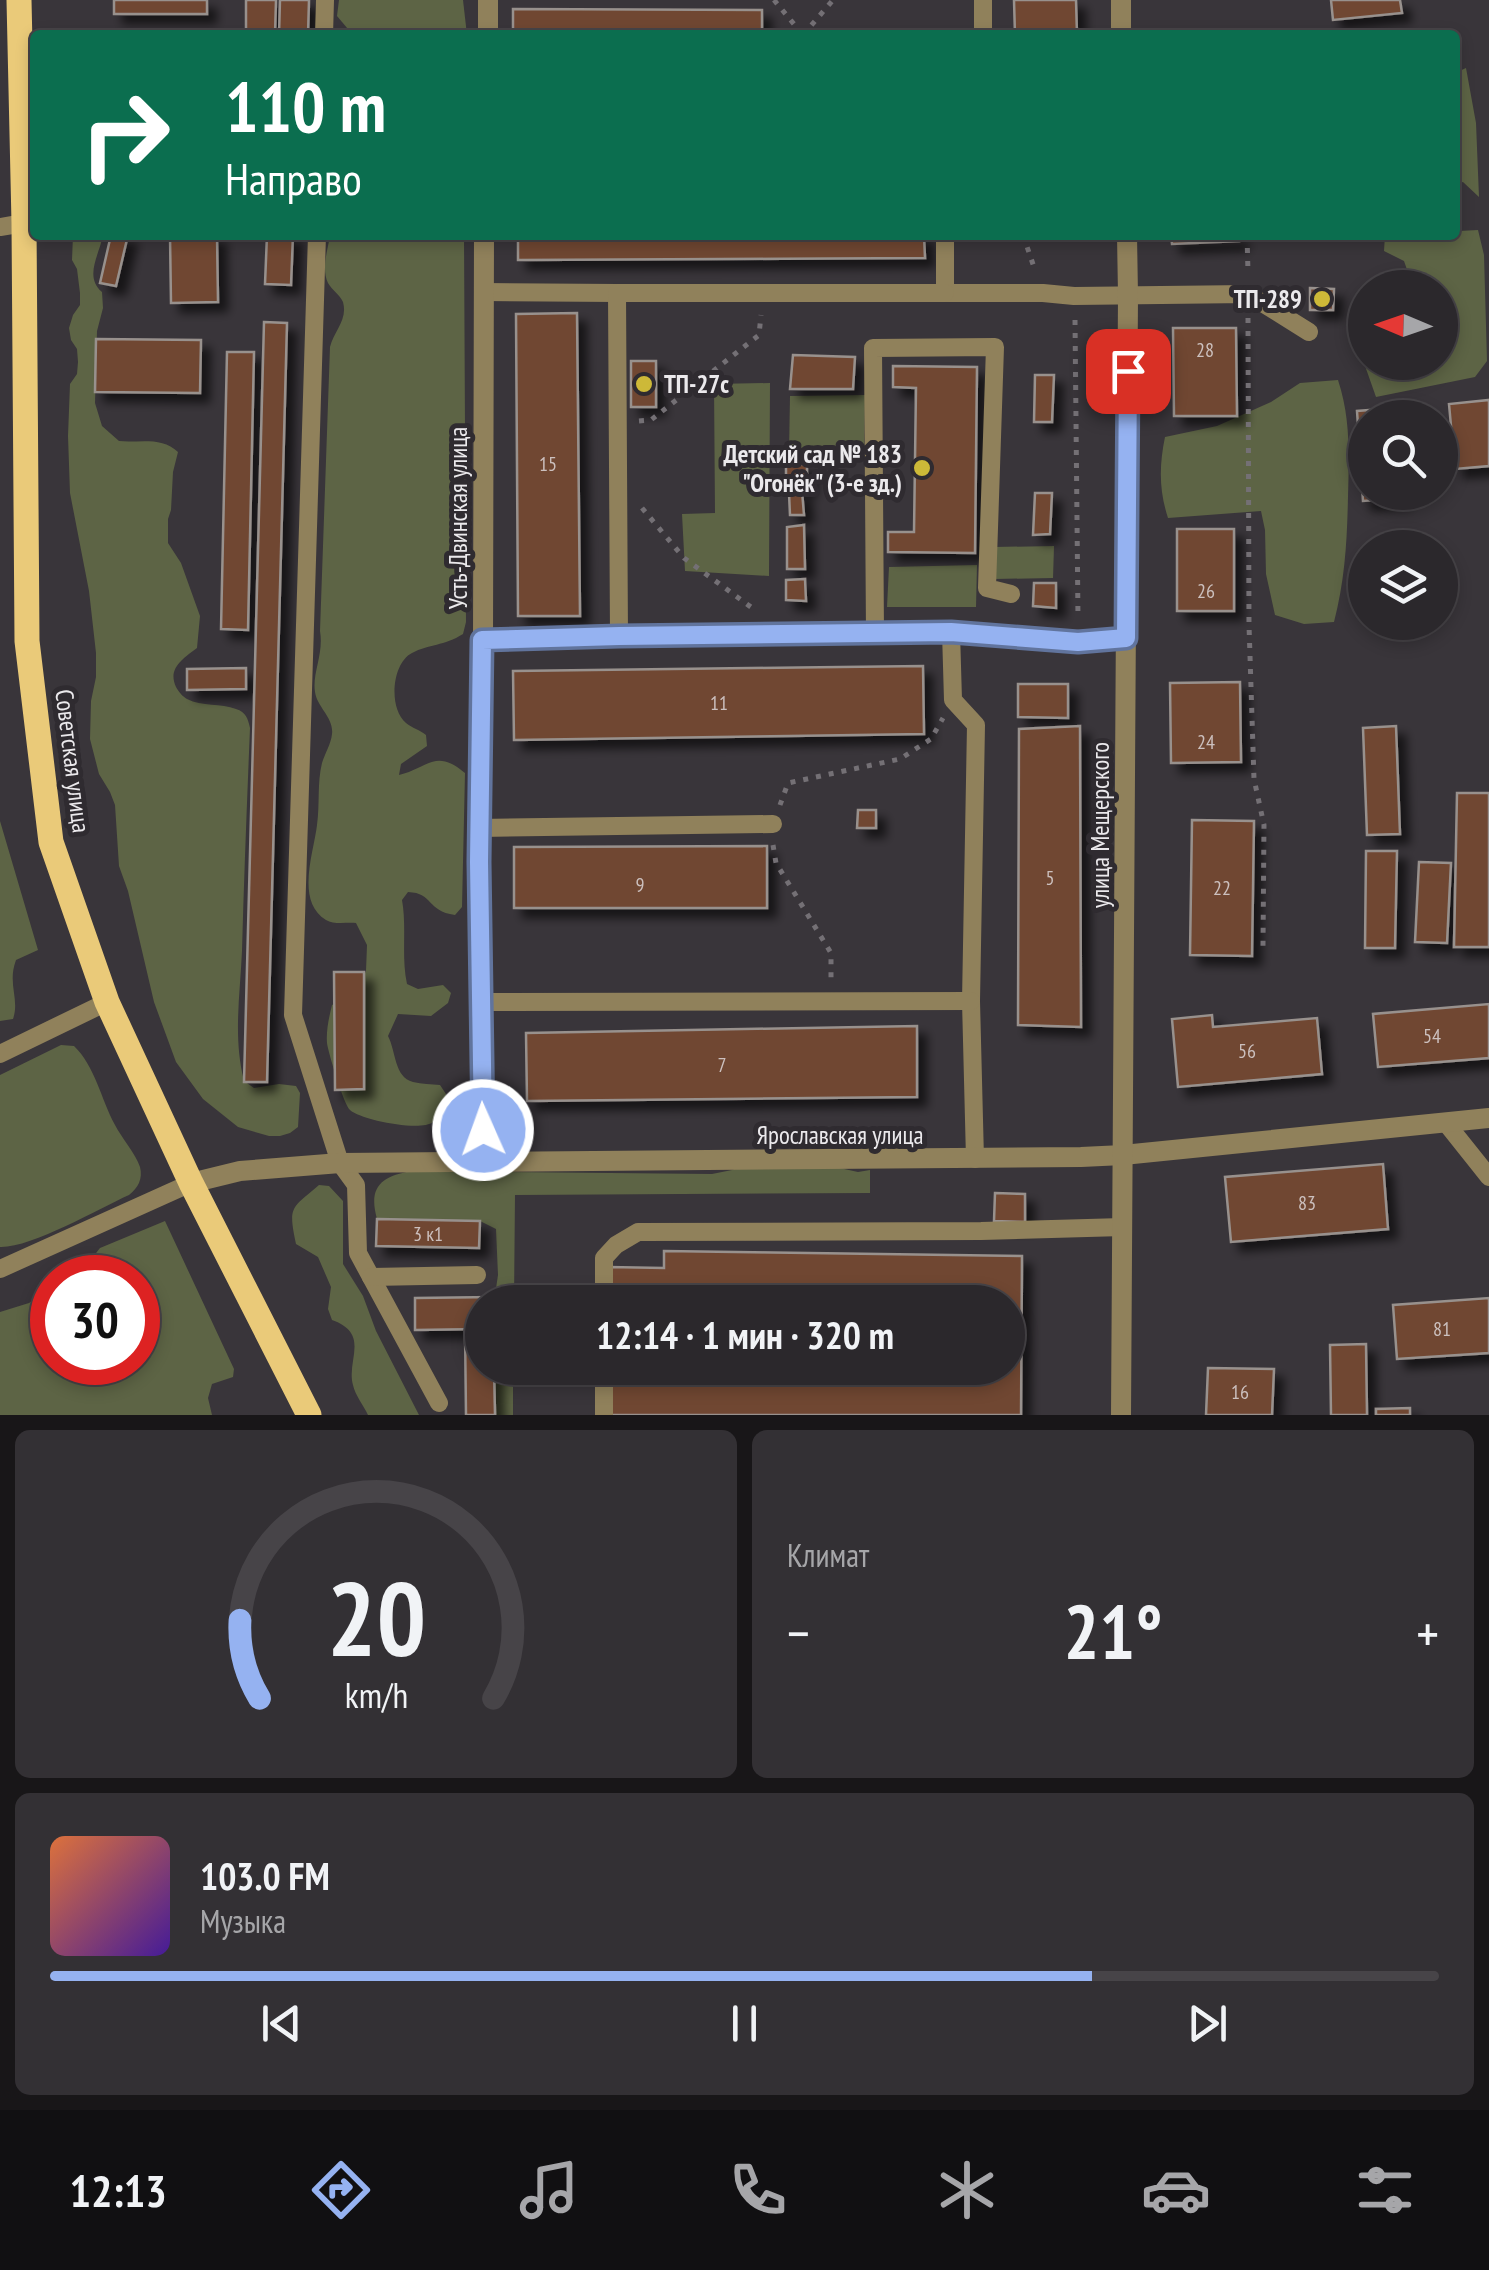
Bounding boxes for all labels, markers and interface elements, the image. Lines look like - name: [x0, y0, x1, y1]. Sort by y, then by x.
- text: 110 m: [225, 61, 386, 151]
- icon: right: [60, 70, 190, 200]
- text: Направо: [225, 149, 362, 207]
- north arrow: [1348, 270, 1458, 380]
- map controls: [1348, 270, 1458, 640]
- place label: ТП-289: [1234, 283, 1302, 315]
- marker: ТП-289: [1311, 288, 1333, 310]
- pin: [1086, 329, 1171, 414]
- house number: 28: [1196, 337, 1214, 363]
- icon: arrive: [1101, 344, 1156, 399]
- place label: ТП-27c: [664, 368, 729, 400]
- marker: ТП-27c: [633, 373, 655, 395]
- button: search: [1348, 400, 1458, 510]
- street label: Усть-Двинская улица: [442, 427, 474, 609]
- place label: Детский сад № 183 "Огонёк" (3-е зд.): [724, 438, 902, 499]
- house number: 15: [539, 451, 557, 477]
- marker: Детский сад № 183 "Огонёк" (3-е зд.): [911, 457, 933, 479]
- button: layers: [1348, 530, 1458, 640]
- house number: 26: [1197, 578, 1215, 604]
- street label: Советская улица: [48, 687, 98, 835]
- house number: 11: [710, 690, 728, 716]
- house number: 24: [1197, 729, 1215, 755]
- street label: улица Мещерского: [1084, 742, 1116, 908]
- house number: 5: [1046, 865, 1055, 891]
- house number: 9: [636, 872, 645, 898]
- house number: 22: [1213, 875, 1231, 901]
- house number: 54: [1423, 1023, 1441, 1049]
- house number: 56: [1238, 1038, 1256, 1064]
- house number: 7: [718, 1052, 727, 1078]
- position arrow: [431, 1078, 535, 1182]
- street label: Ярославская улица: [757, 1119, 923, 1151]
- house number: 83: [1298, 1190, 1316, 1216]
- house number: 3 к1: [413, 1221, 443, 1247]
- speed limit sign: 30: [30, 1255, 160, 1385]
- text: 12:14 · 1 мин · 320 m: [596, 1310, 894, 1359]
- house number: 81: [1433, 1316, 1451, 1342]
- house number: 16: [1231, 1379, 1249, 1405]
- text: Климат: [787, 1534, 869, 1576]
- text: 20: [326, 1550, 426, 1685]
- text: 21°: [1063, 1583, 1163, 1680]
- text: −: [787, 1597, 810, 1668]
- text: +: [1416, 1597, 1439, 1668]
- text: km/h: [344, 1672, 408, 1718]
- text: 103.0 FM: [200, 1851, 330, 1900]
- text: Музыка: [200, 1900, 286, 1942]
- icon: previous: [254, 1996, 309, 2051]
- icon: pause: [717, 1996, 772, 2051]
- icon: next: [1180, 1996, 1235, 2051]
- icon: directions: [306, 2155, 376, 2225]
- icon: music: [514, 2155, 584, 2225]
- icon: phone: [723, 2155, 793, 2225]
- icon: climate: [932, 2155, 1002, 2225]
- icon: car: [1141, 2155, 1211, 2225]
- icon: filters: [1350, 2155, 1420, 2225]
- text: 12:13: [69, 2161, 167, 2219]

